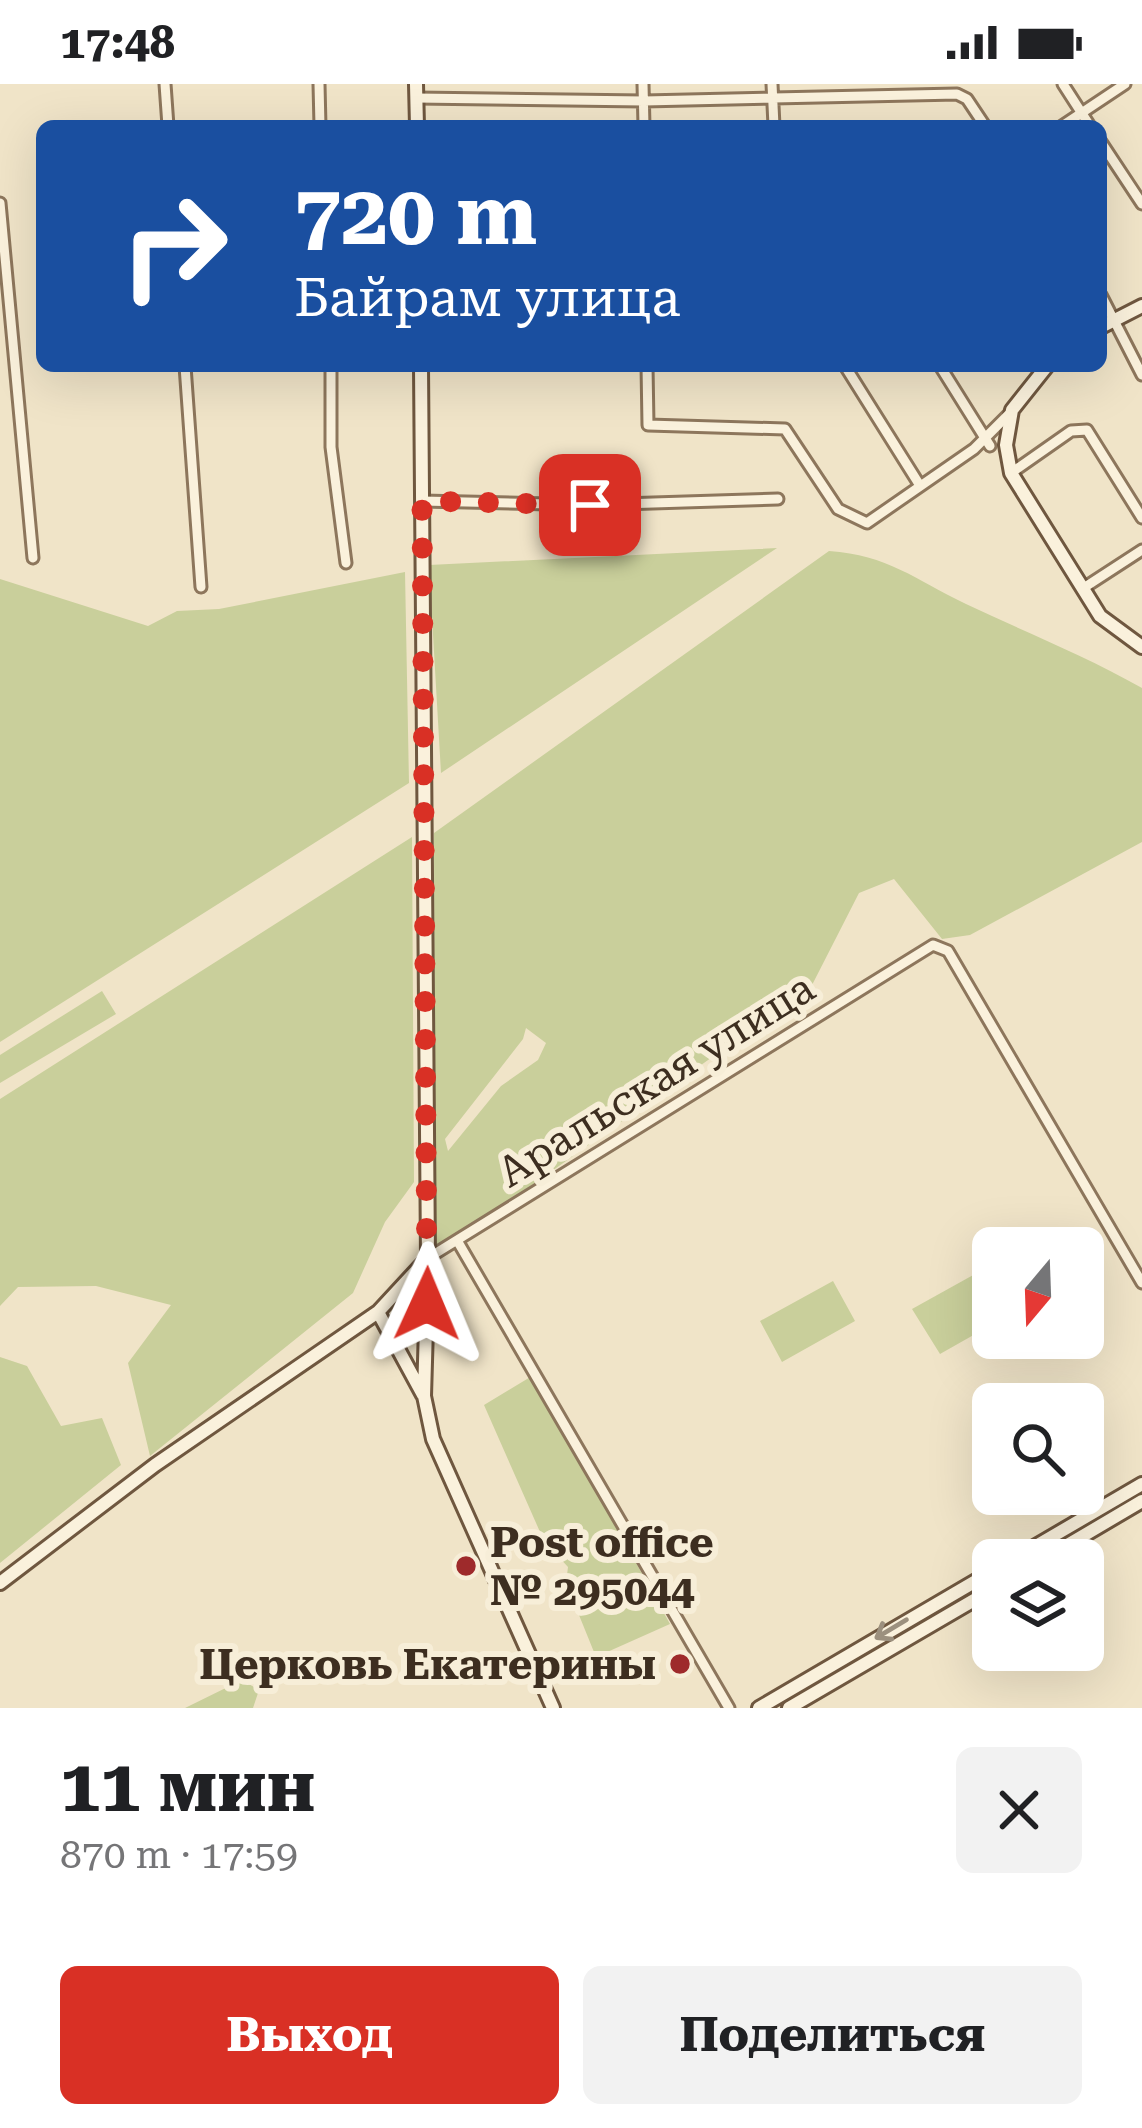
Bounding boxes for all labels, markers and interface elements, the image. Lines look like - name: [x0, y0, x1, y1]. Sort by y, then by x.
- text: 17:48: [60, 16, 175, 69]
- text: 720 m: [294, 166, 537, 264]
- icon: right: [96, 168, 252, 324]
- text: Байрам улица: [294, 266, 680, 329]
- pin: [539, 454, 641, 556]
- icon: arrive: [557, 472, 623, 538]
- street label: Аральская улица: [489, 963, 823, 1197]
- north arrow: [972, 1227, 1104, 1359]
- map controls: [972, 1227, 1104, 1671]
- position arrow: [364, 1241, 490, 1367]
- button: search: [972, 1383, 1104, 1515]
- place label: Post office № 295044: [490, 1518, 714, 1615]
- button: layers: [972, 1539, 1104, 1671]
- marker: Post office № 295044: [453, 1553, 479, 1579]
- one-way arrow: [875, 1617, 909, 1641]
- place label: Церковь Екатерины: [199, 1640, 656, 1689]
- marker: Церковь Екатерины: [667, 1651, 693, 1677]
- text: 11 мин: [60, 1744, 315, 1829]
- button: close: [956, 1747, 1082, 1873]
- text: 870 m · 17:59: [60, 1832, 298, 1878]
- button: Выход: [60, 1966, 559, 2104]
- button: Поделиться: [583, 1966, 1082, 2104]

